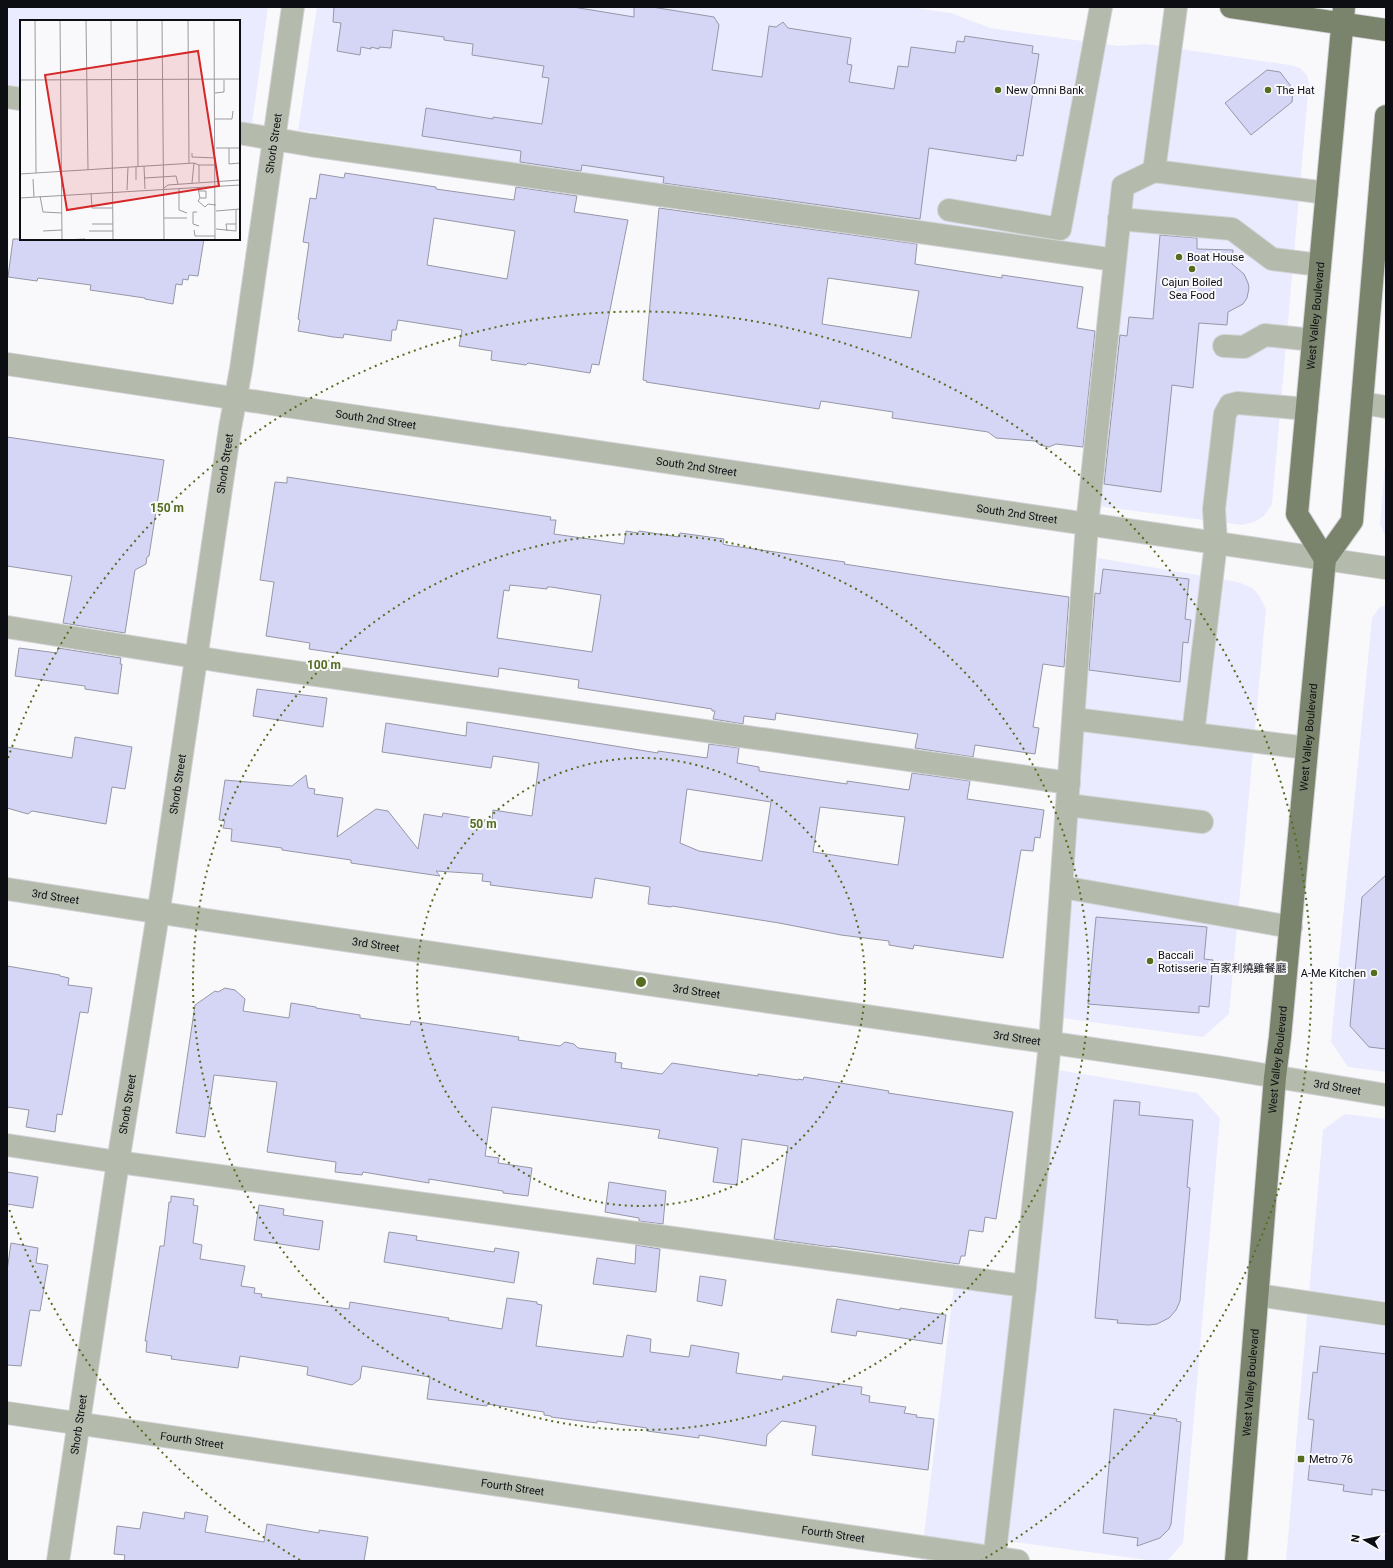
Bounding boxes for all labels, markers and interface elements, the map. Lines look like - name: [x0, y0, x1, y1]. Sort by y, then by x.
- inset map: [20, 20, 240, 240]
- place label: New Omni Bank: [1006, 84, 1084, 97]
- place label: The Hat: [1276, 84, 1315, 97]
- marker: New Omni Bank: [993, 85, 1003, 95]
- marker: The Hat: [1263, 85, 1273, 95]
- street label: Shorb Street: [263, 112, 285, 174]
- place label: Boat House: [1187, 251, 1244, 264]
- marker: Boat House: [1174, 252, 1184, 262]
- street label: West Valley Boulevard: [1304, 261, 1327, 370]
- marker: Cajun Boiled Sea Food: [1187, 264, 1197, 274]
- place label: Cajun Boiled Sea Food: [1161, 276, 1223, 302]
- street label: South 2nd Street: [335, 407, 418, 432]
- street label: Shorb Street: [214, 432, 236, 495]
- street label: South 2nd Street: [655, 455, 738, 479]
- text: 150 m: [150, 501, 184, 515]
- street label: South 2nd Street: [976, 502, 1059, 527]
- text: 100 m: [307, 658, 341, 672]
- street label: West Valley Boulevard: [1297, 683, 1320, 792]
- street label: Shorb Street: [167, 753, 189, 815]
- text: 50 m: [469, 817, 497, 831]
- street label: 3rd Street: [31, 887, 80, 907]
- street label: 3rd Street: [351, 935, 401, 955]
- place label: Baccali Rotisserie 百家利燒雞餐廳: [1158, 949, 1286, 975]
- marker: Baccali Rotisserie 百家利燒雞餐廳: [1145, 956, 1155, 966]
- place label: A-Me Kitchen: [1301, 967, 1366, 980]
- marker: A-Me Kitchen: [1369, 968, 1379, 978]
- centre of rings: [634, 975, 648, 989]
- street label: 3rd Street: [672, 982, 721, 1002]
- street label: West Valley Boulevard: [1266, 1005, 1290, 1114]
- street label: 3rd Street: [992, 1029, 1042, 1048]
- street label: Shorb Street: [117, 1073, 139, 1135]
- street label: 3rd Street: [1313, 1077, 1362, 1098]
- street label: West Valley Boulevard: [1240, 1328, 1262, 1437]
- street label: Shorb Street: [68, 1393, 90, 1456]
- street label: Fourth Street: [159, 1430, 225, 1452]
- place label: Metro 76: [1309, 1453, 1353, 1466]
- marker: Metro 76: [1296, 1454, 1306, 1464]
- street label: Fourth Street: [480, 1476, 545, 1499]
- north arrow: [1345, 1520, 1385, 1560]
- street label: Fourth Street: [801, 1523, 866, 1546]
- text: N: [1349, 1533, 1363, 1543]

